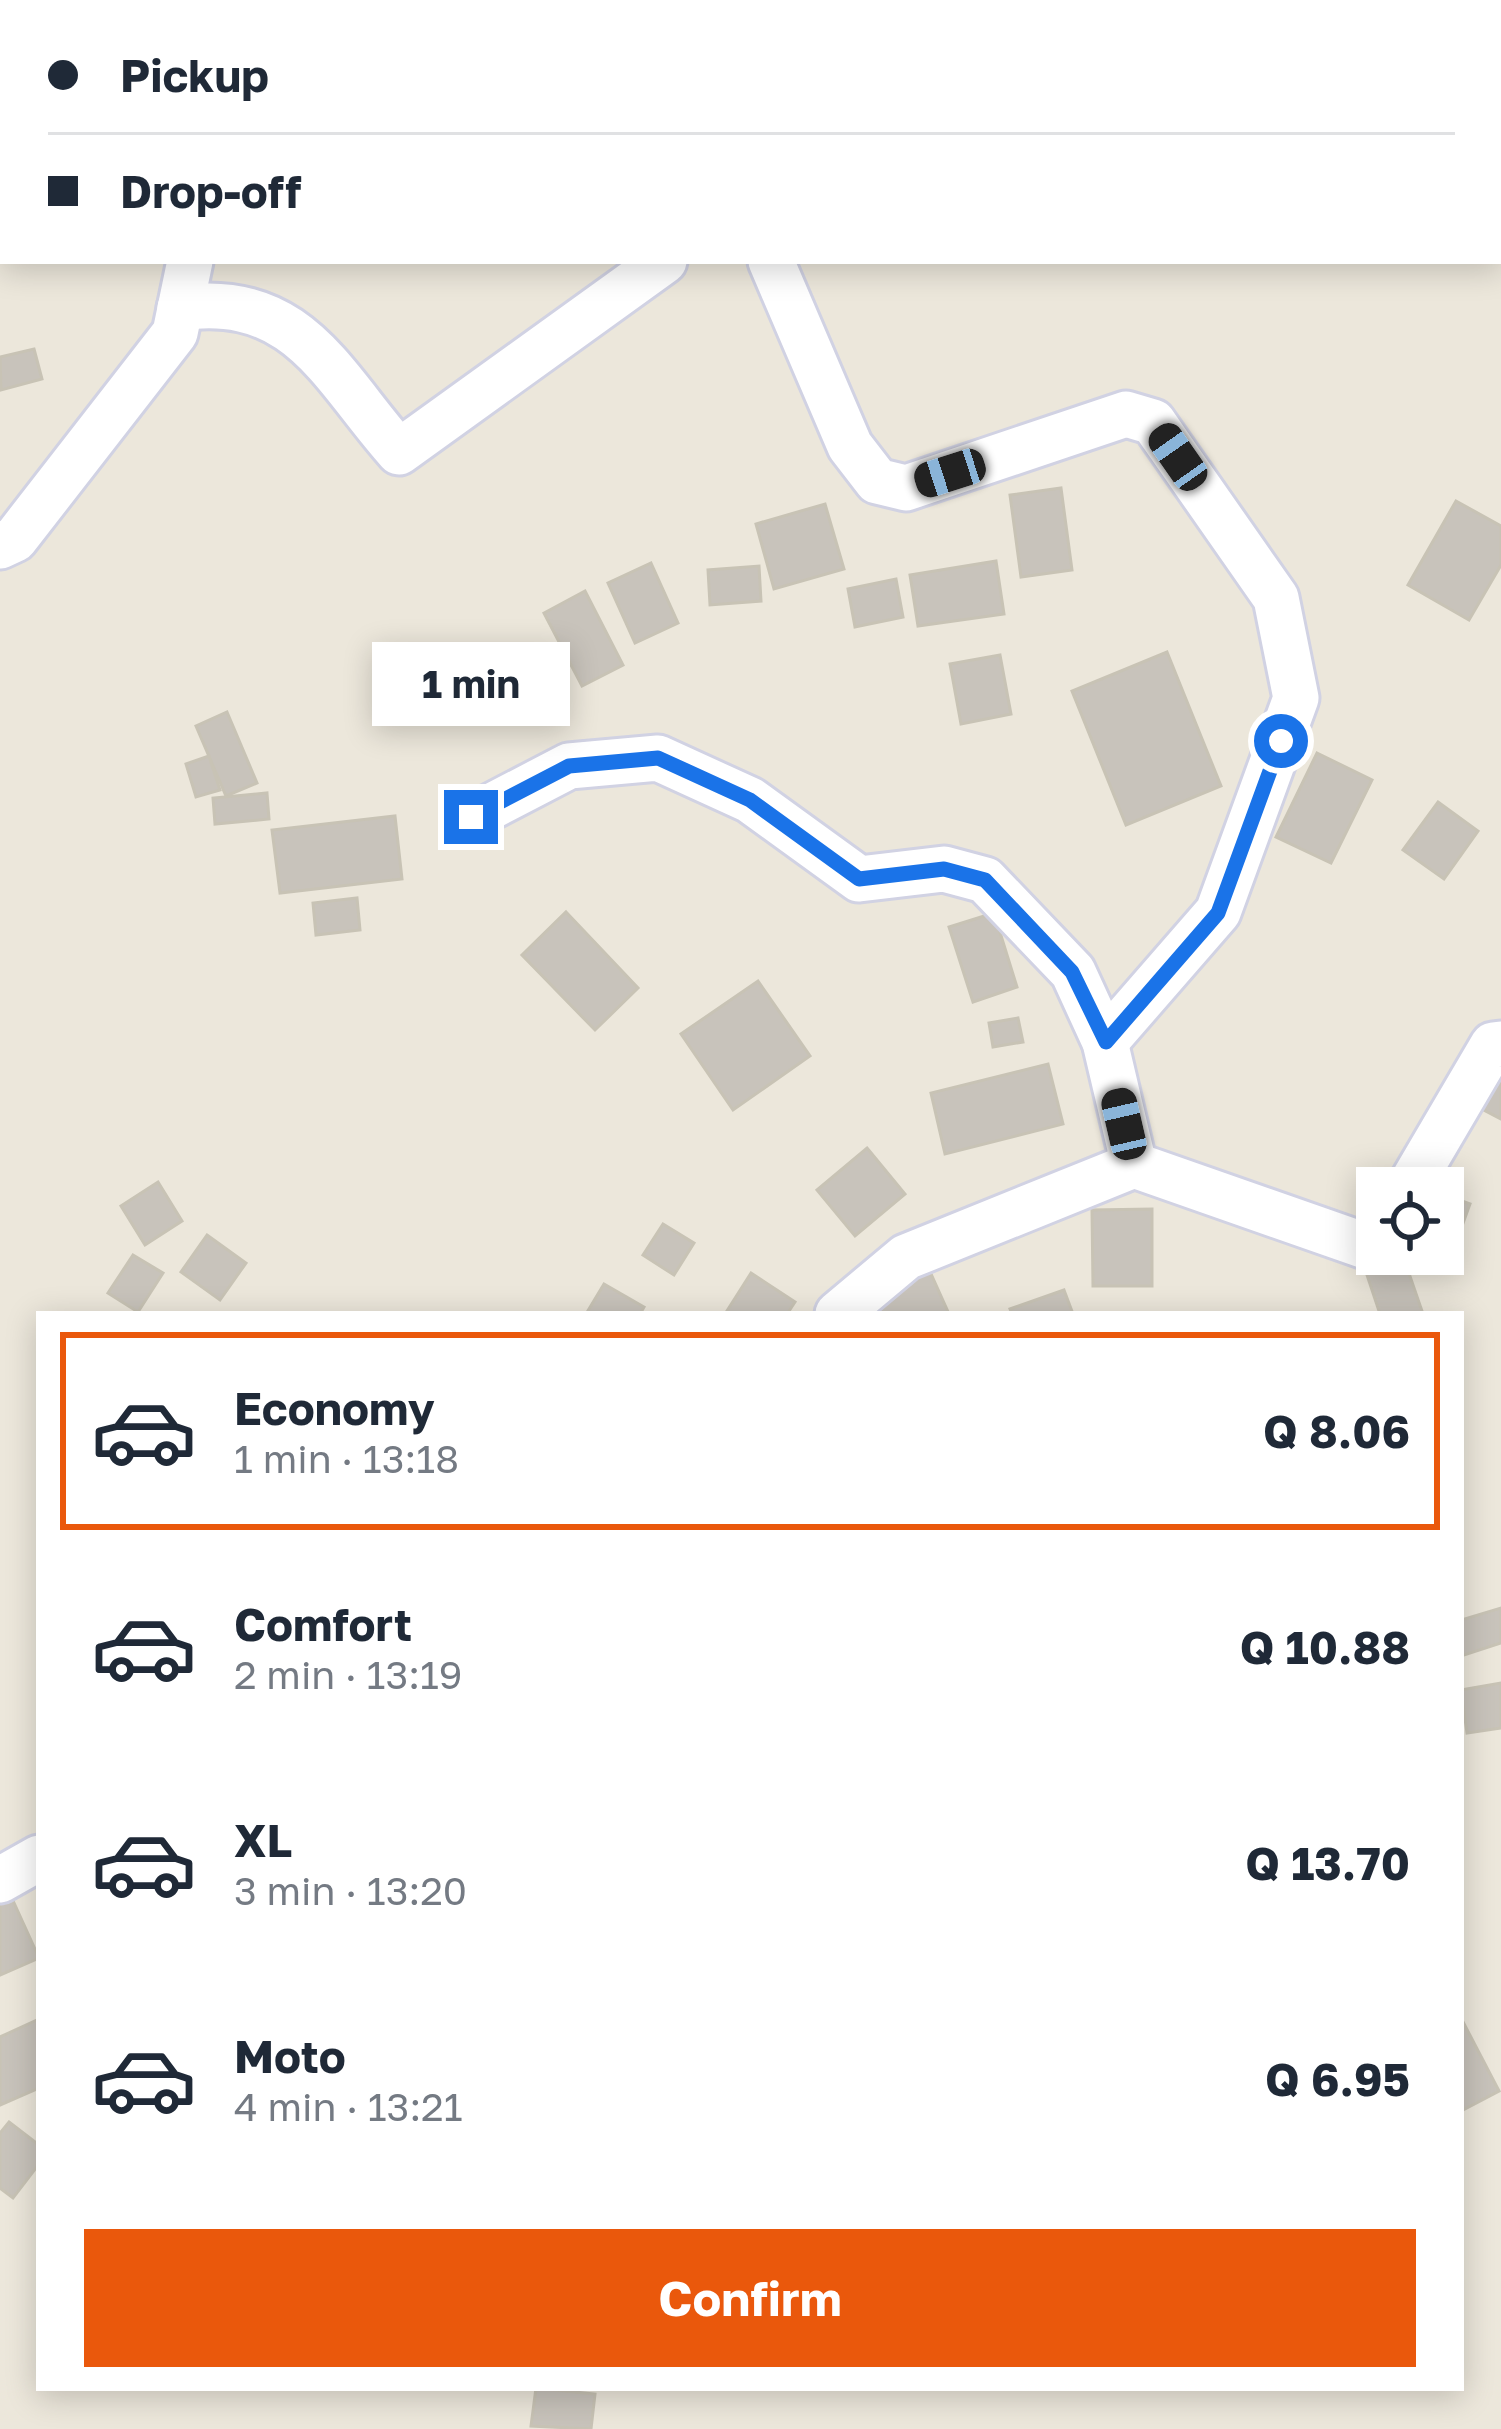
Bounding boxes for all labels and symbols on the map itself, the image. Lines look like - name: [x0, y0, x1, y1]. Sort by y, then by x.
- car: [1143, 417, 1213, 497]
- car: [910, 445, 990, 501]
- callout: 1 min: [372, 643, 570, 727]
- route start: [1254, 714, 1308, 768]
- route end: [444, 790, 498, 844]
- car: [1098, 1085, 1150, 1163]

